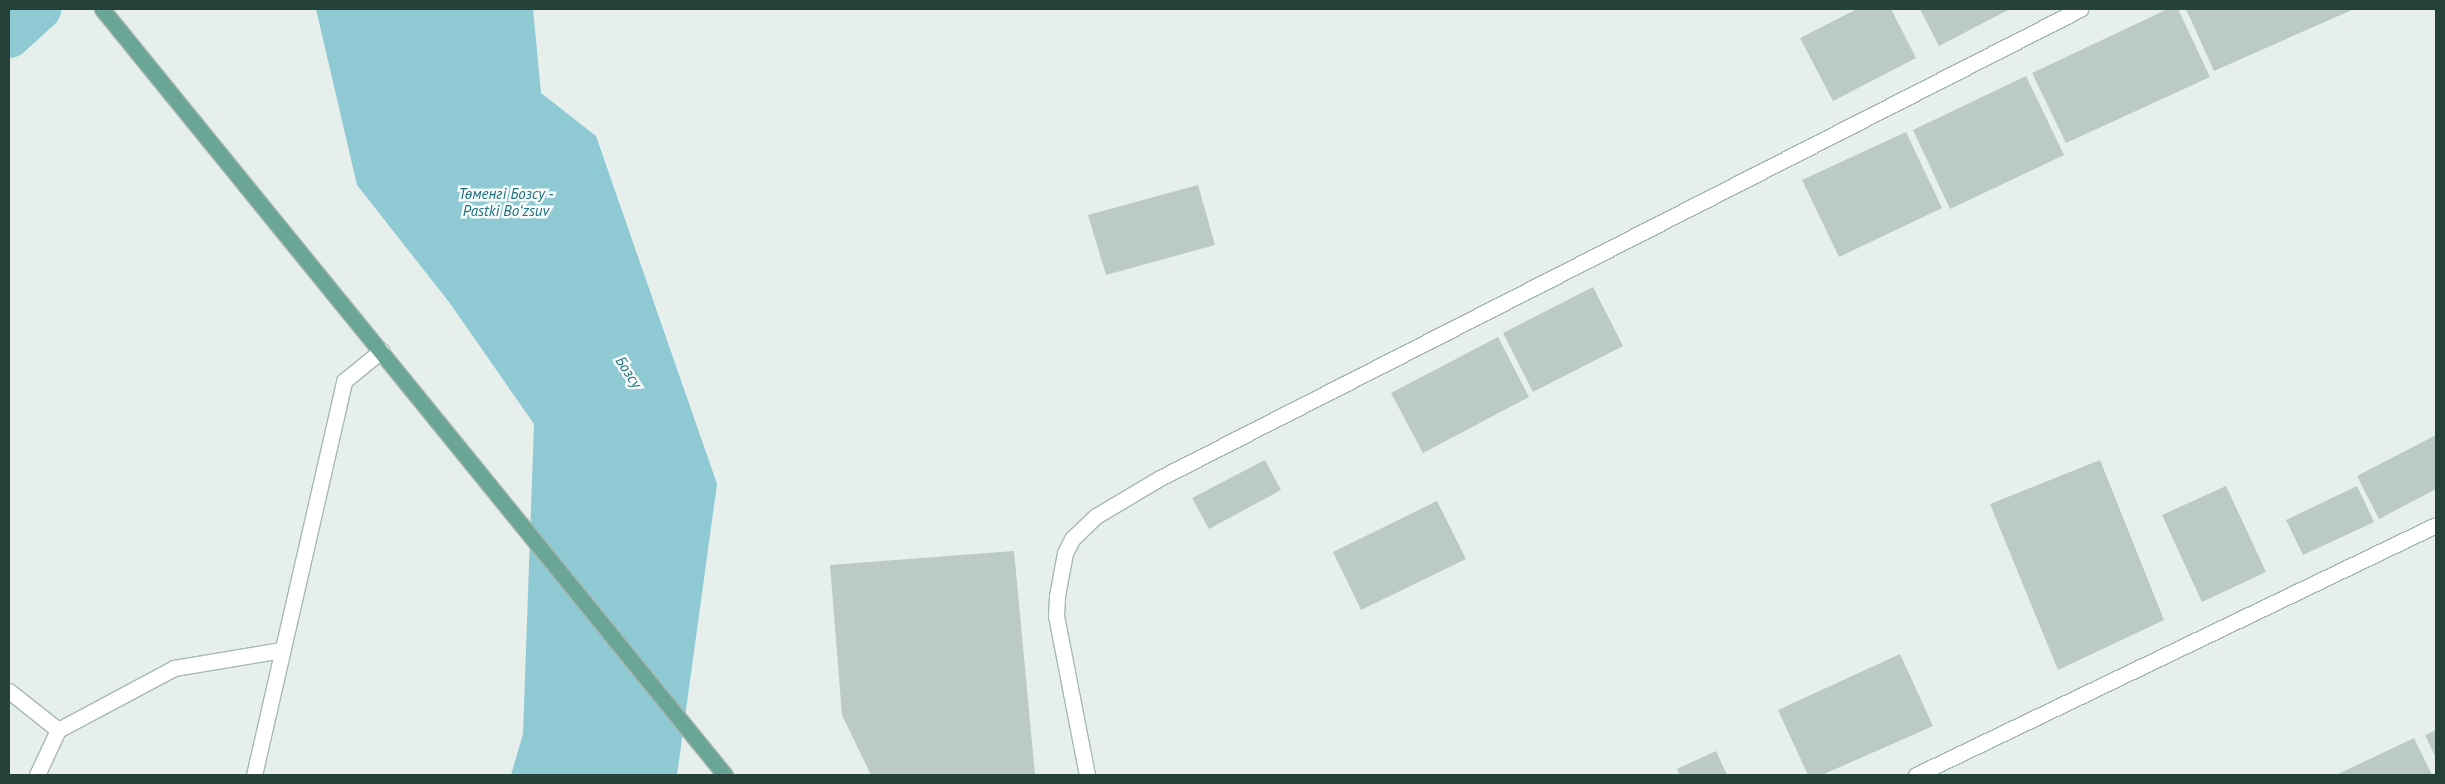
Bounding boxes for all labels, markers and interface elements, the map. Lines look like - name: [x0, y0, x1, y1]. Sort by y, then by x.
- water label: Төменгі Бозсу - Pastki Boʻzsuv: [458, 184, 554, 219]
- water label: Бозсу: [612, 353, 646, 391]

